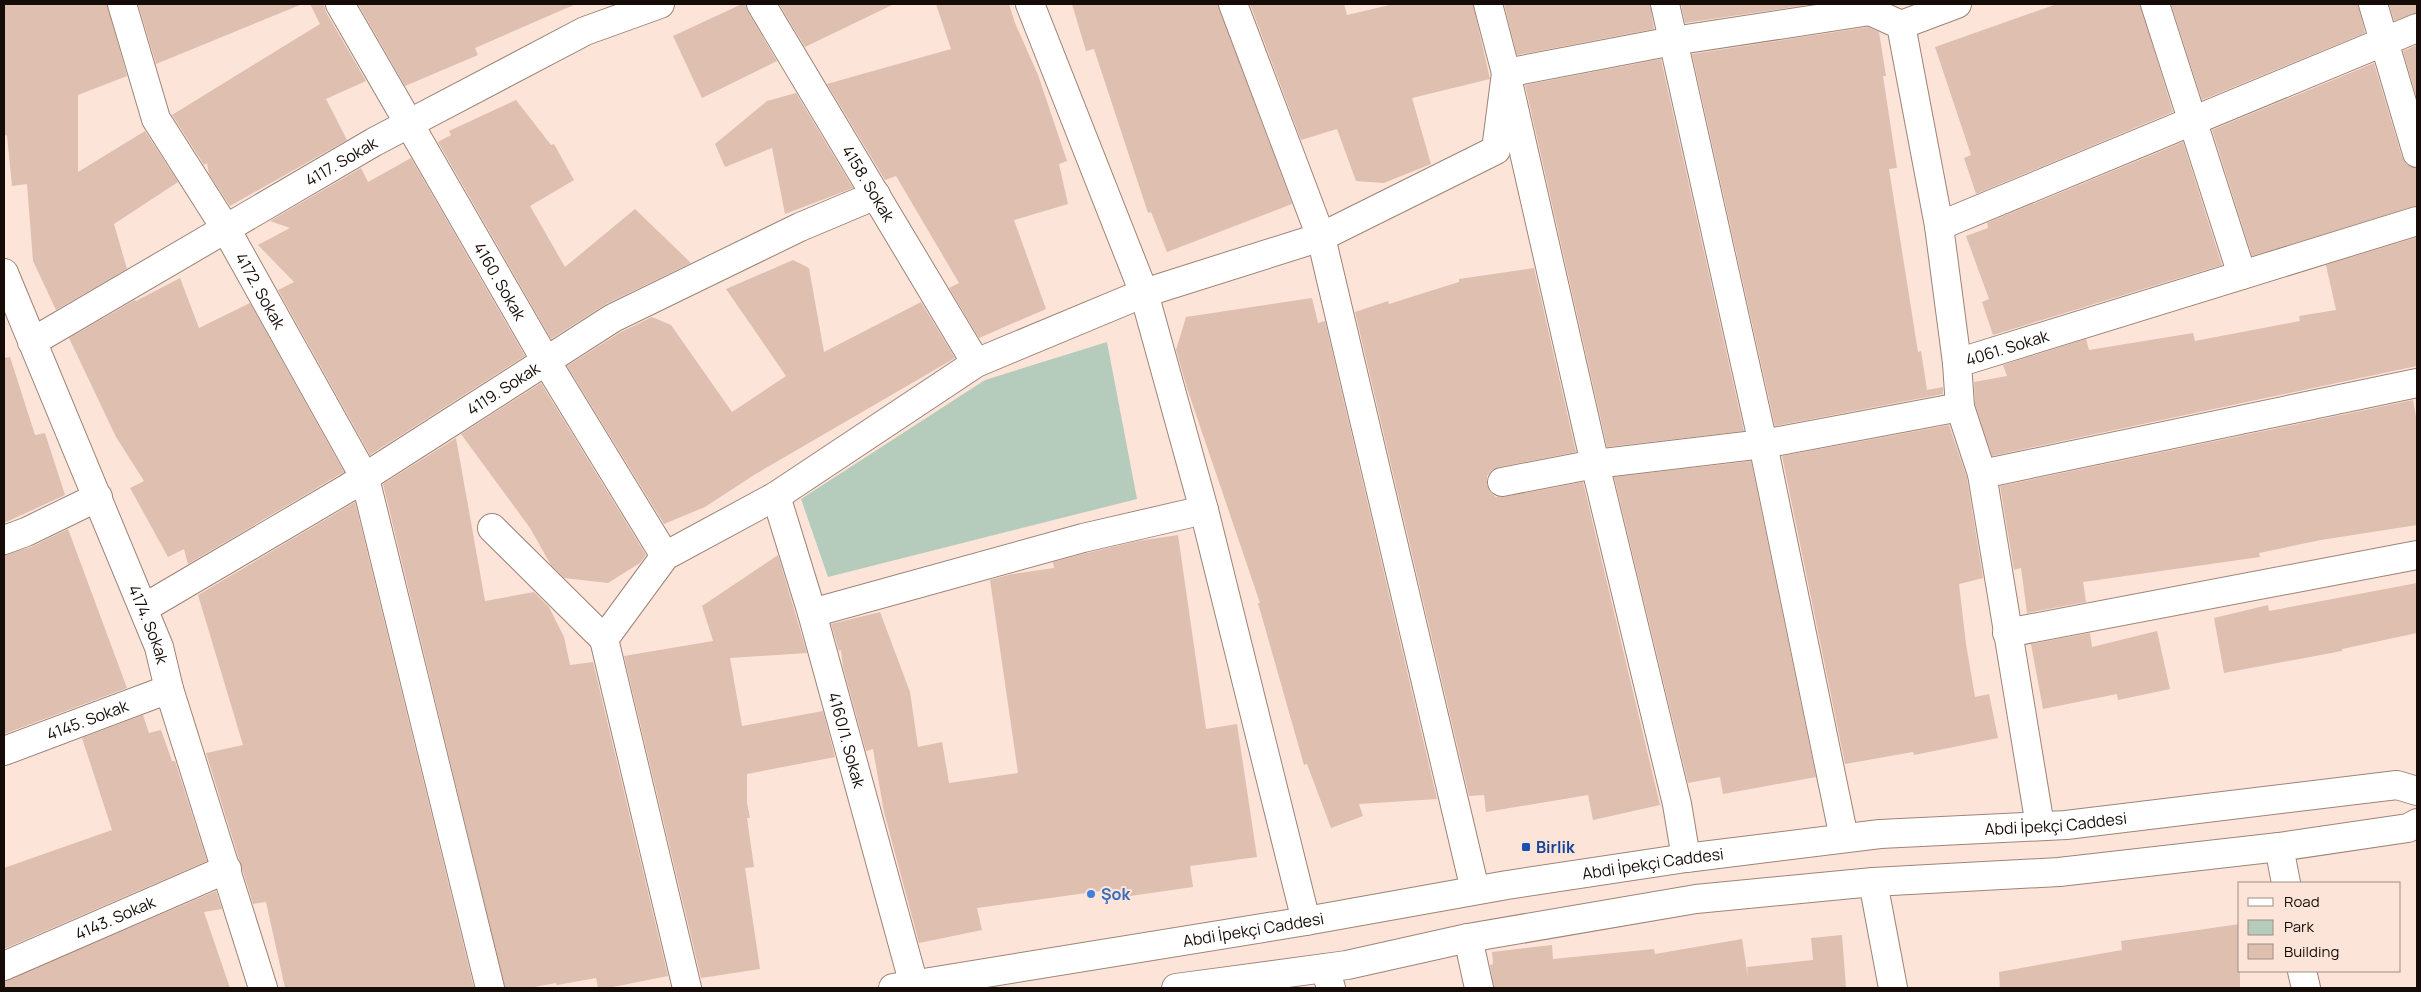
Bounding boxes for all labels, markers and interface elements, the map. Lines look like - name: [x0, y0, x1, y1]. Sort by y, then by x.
- street label: 4117. Sokak: [301, 131, 382, 191]
- street label: 4158. Sokak: [837, 141, 900, 227]
- street label: 4160. Sokak: [469, 238, 532, 325]
- street label: 4172. Sokak: [230, 249, 291, 334]
- street label: 4061. Sokak: [1963, 324, 2052, 371]
- street label: 4119. Sokak: [462, 356, 545, 420]
- street label: 4174. Sokak: [123, 581, 174, 667]
- street label: 4160/1. Sokak: [823, 689, 871, 791]
- street label: 4145. Sokak: [43, 694, 132, 745]
- street label: Abdi İpekçi Caddesi: [1984, 807, 2128, 840]
- place label: Birlik: [1536, 836, 1575, 858]
- marker: Birlik: [1520, 841, 1532, 853]
- street label: Abdi İpekçi Caddesi: [1580, 842, 1725, 885]
- legend: [2238, 882, 2401, 972]
- place label: Şok: [1101, 883, 1130, 905]
- marker: Şok: [1085, 888, 1097, 900]
- street label: 4143. Sokak: [71, 890, 159, 945]
- text: Road: [2284, 891, 2320, 912]
- street label: Abdi İpekçi Caddesi: [1181, 907, 1326, 952]
- text: Park: [2284, 916, 2314, 937]
- text: Building: [2284, 941, 2339, 962]

